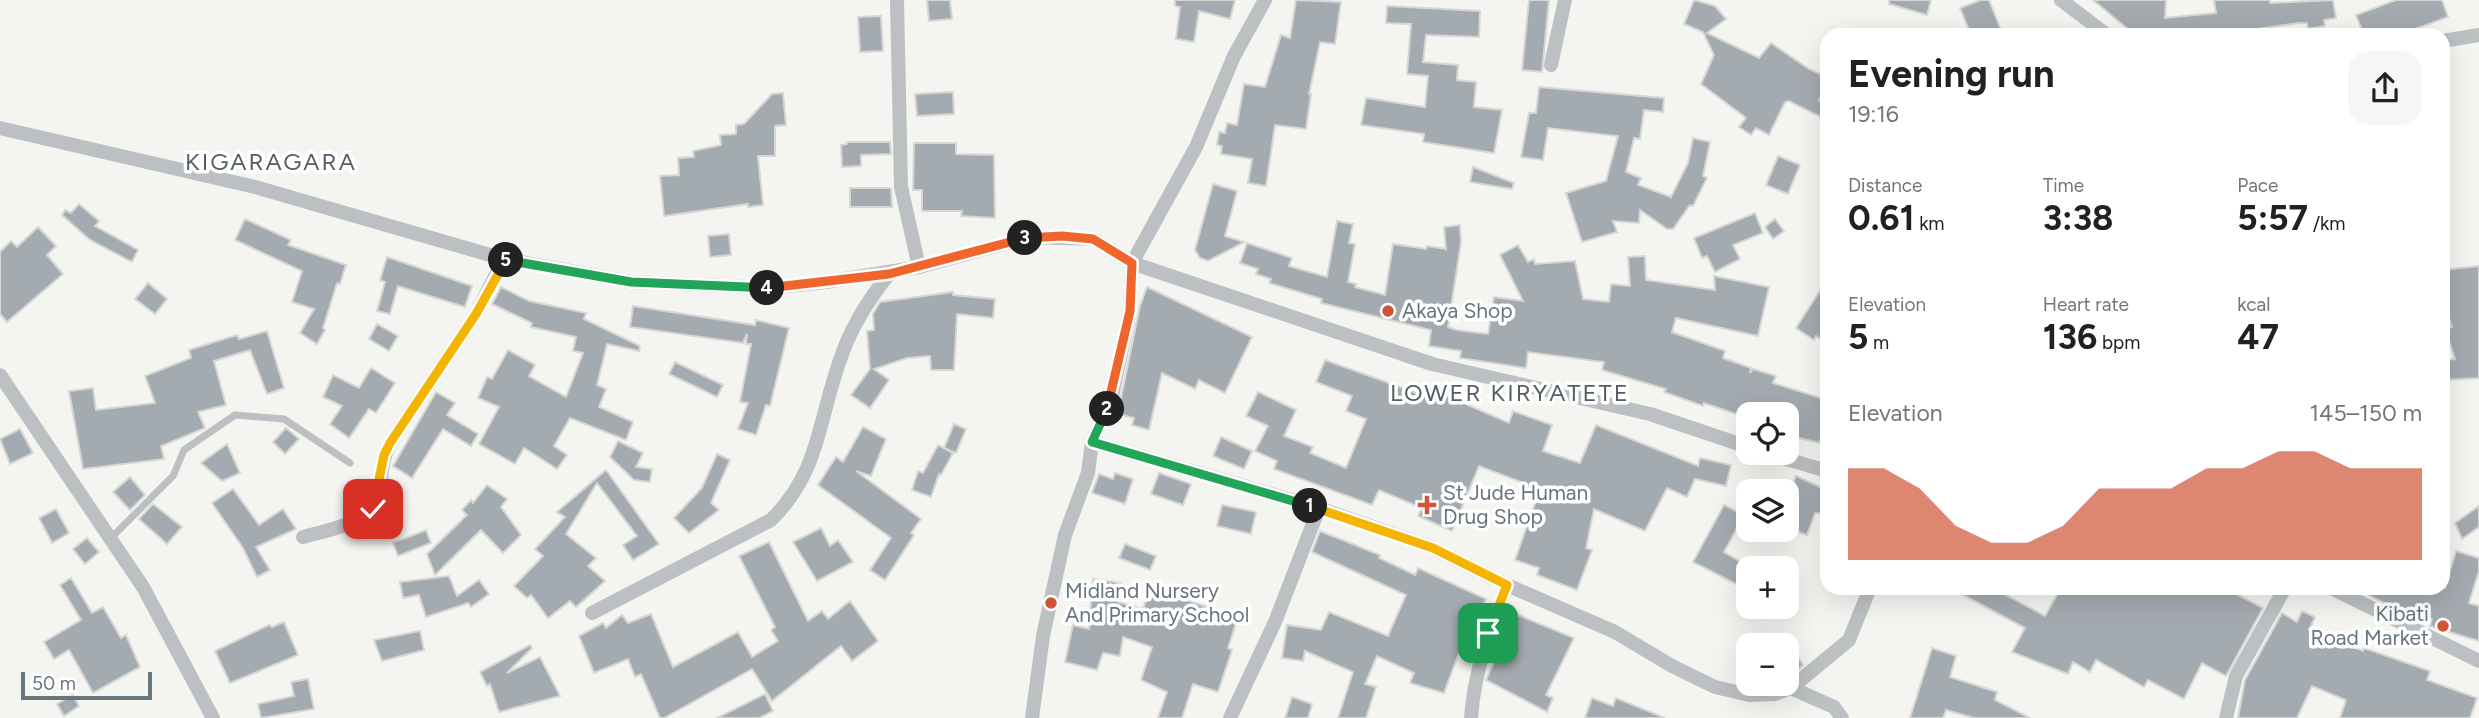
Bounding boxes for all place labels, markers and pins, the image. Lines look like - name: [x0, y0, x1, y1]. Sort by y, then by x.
- pin: 3: [1007, 220, 1042, 256]
- pin: 5: [489, 243, 524, 278]
- pin: 4: [750, 270, 784, 306]
- place label: Akaya Shop: [1402, 298, 1513, 323]
- marker: Akaya Shop: [1380, 303, 1396, 319]
- pin: 2: [1090, 392, 1124, 426]
- pin: [343, 479, 403, 539]
- place label: St Jude Human Drug Shop: [1443, 480, 1588, 529]
- pin: 1: [1292, 489, 1328, 524]
- marker: St Jude Human Drug Shop: [1417, 495, 1437, 515]
- place label: Midland Nursery And Primary School: [1065, 578, 1249, 627]
- marker: Midland Nursery And Primary School: [1043, 595, 1059, 611]
- place label: Kibati Road Market: [2311, 601, 2429, 650]
- pin: [1458, 603, 1518, 663]
- marker: Kibati Road Market: [2435, 618, 2451, 634]

